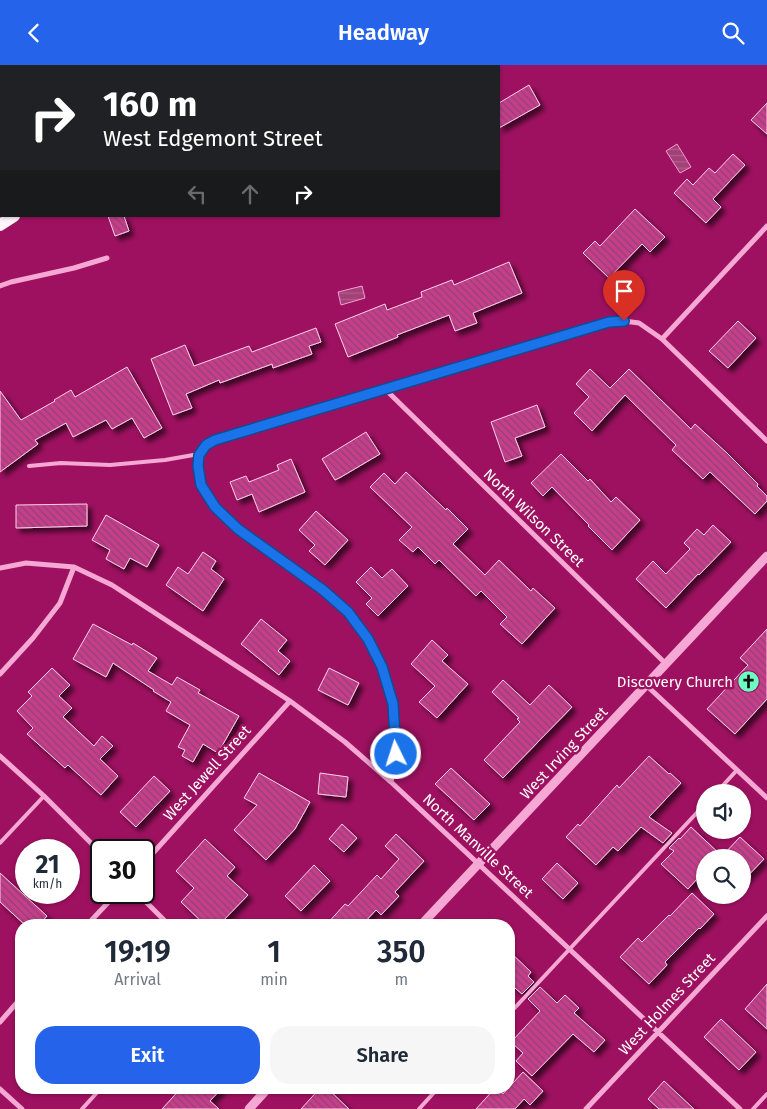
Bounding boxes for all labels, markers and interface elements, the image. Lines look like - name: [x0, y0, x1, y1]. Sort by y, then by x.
- icon: back: [20, 19, 48, 47]
- text: Headway: [338, 19, 429, 46]
- icon: search: [719, 19, 747, 47]
- text: 160 m: [103, 83, 197, 125]
- icon: right: [20, 85, 85, 150]
- text: West Edgemont Street: [103, 125, 323, 152]
- icon: left: [183, 180, 211, 208]
- icon: ahead: [236, 180, 264, 208]
- icon: right: [289, 180, 317, 208]
- pin: [603, 270, 645, 321]
- icon: arrive: [610, 277, 638, 305]
- street label: North Wilson Street: [480, 465, 589, 571]
- church icon: Discovery Church: [737, 670, 761, 694]
- place label: Discovery Church: [617, 673, 733, 691]
- street label: West Irving Street: [517, 703, 612, 803]
- street label: West Jewell Street: [160, 721, 255, 824]
- position arrow: [369, 727, 421, 779]
- map controls: [696, 784, 751, 904]
- button: sound: [696, 784, 751, 839]
- street label: North Manville Street: [419, 790, 537, 902]
- speed limit sign: 30: [90, 839, 155, 904]
- button: search: [696, 849, 751, 904]
- text: 21: [36, 850, 59, 880]
- text: km/h: [33, 877, 62, 891]
- text: 19:19: [104, 934, 171, 970]
- text: 1: [267, 934, 281, 970]
- text: 350: [377, 934, 426, 970]
- street label: West Holmes Street: [615, 949, 719, 1059]
- text: Arrival: [114, 970, 161, 989]
- text: min: [260, 970, 288, 989]
- text: m: [395, 970, 408, 989]
- button: Exit: [35, 1026, 260, 1084]
- button: Share: [270, 1026, 495, 1084]

